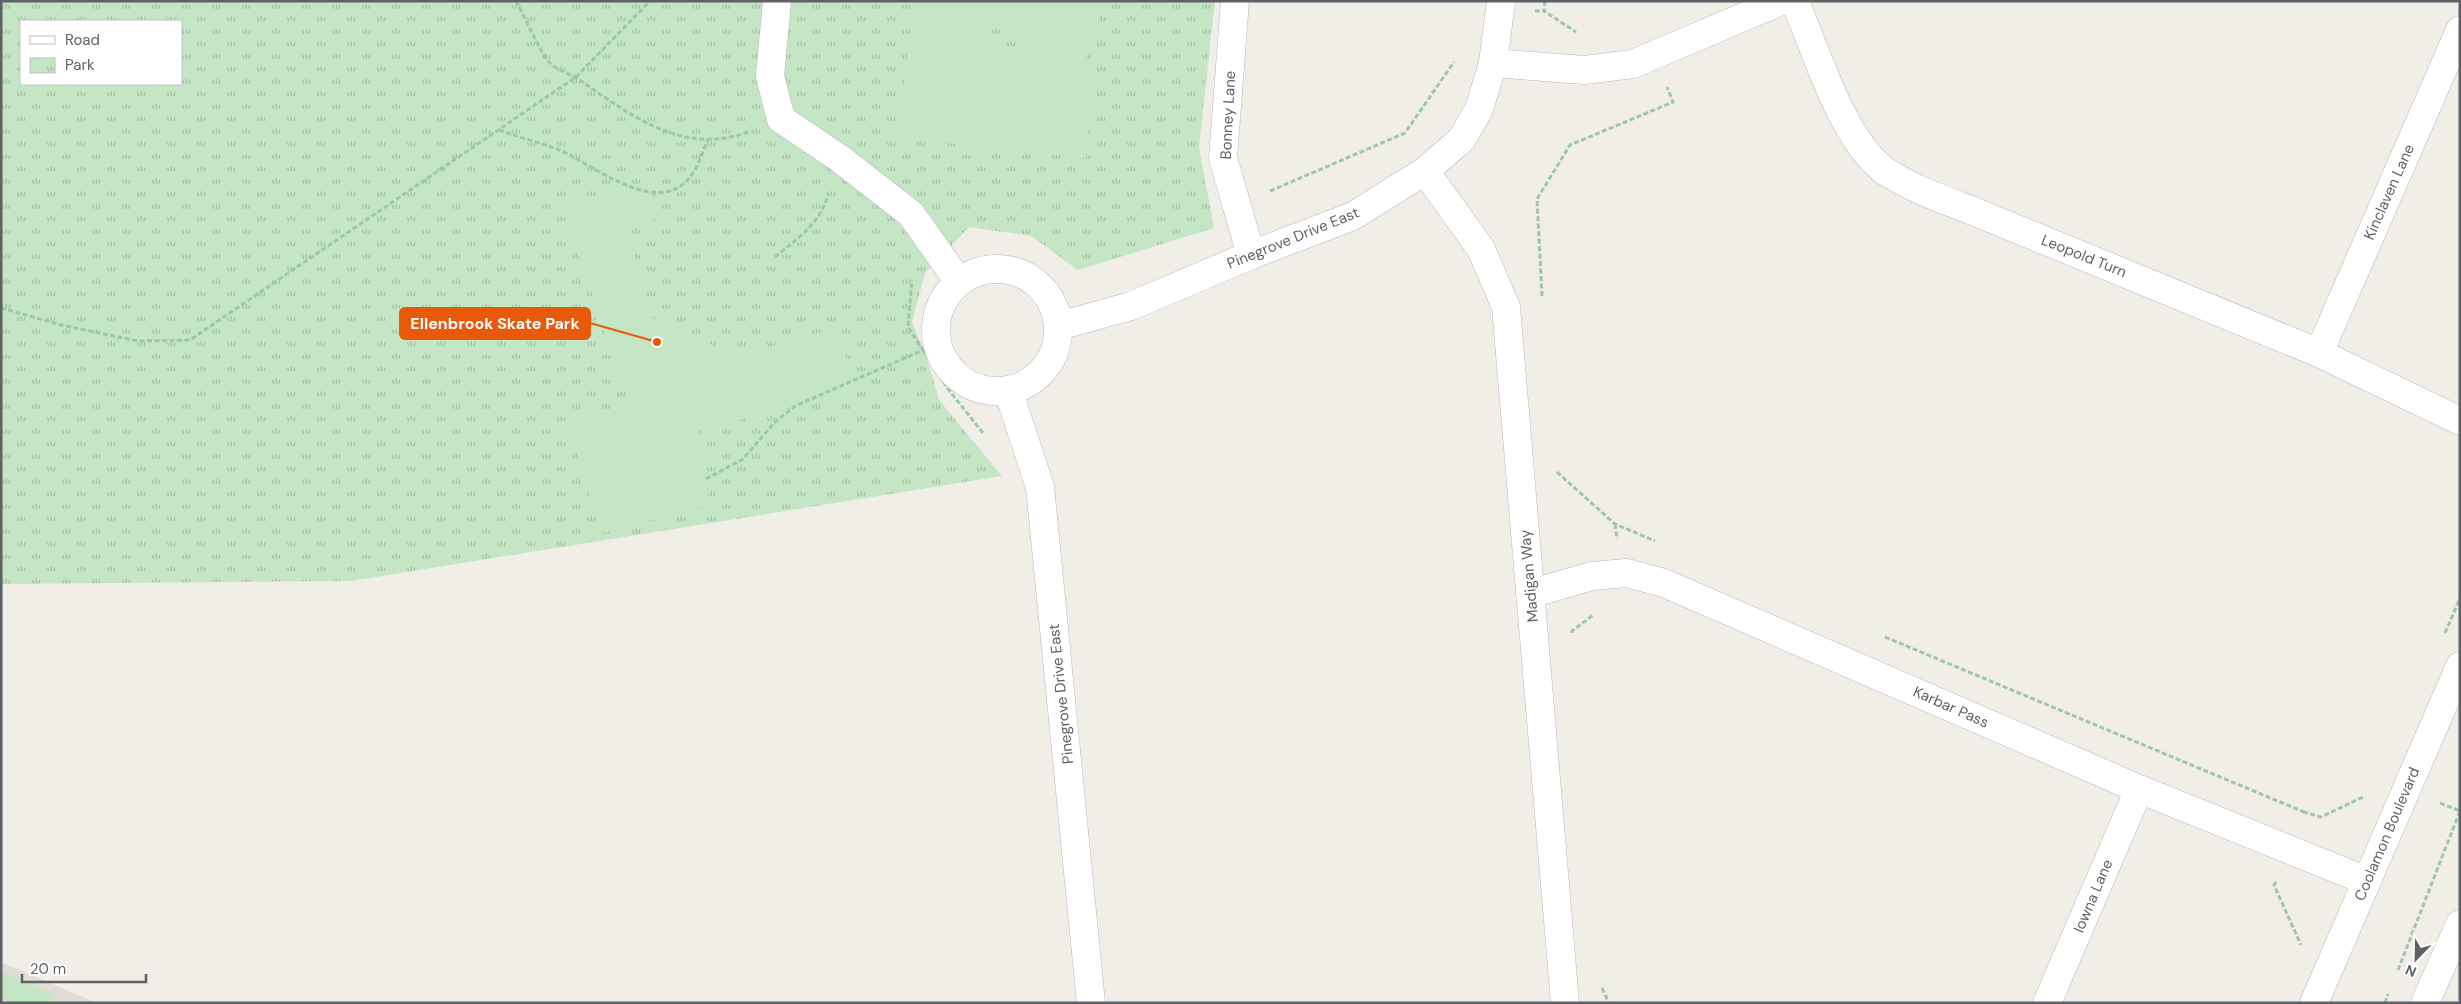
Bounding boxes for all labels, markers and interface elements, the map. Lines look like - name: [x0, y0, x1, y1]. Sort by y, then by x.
- legend: [20, 20, 182, 85]
- text: Road: [65, 30, 100, 50]
- text: Park: [65, 55, 95, 75]
- street label: Bonney Lane: [1216, 70, 1240, 160]
- street label: Kinclaven Lane: [2359, 141, 2419, 243]
- street label: Pinegrove Drive East: [1224, 202, 1362, 274]
- street label: Leopold Turn: [2038, 230, 2130, 282]
- callout: Ellenbrook Skate Park: [400, 308, 590, 339]
- text: Ellenbrook Skate Park: [410, 313, 580, 334]
- street label: Madigan Way: [1515, 528, 1543, 623]
- street label: Pinegrove Drive East: [1044, 623, 1078, 765]
- street label: Karbar Pass: [1910, 681, 1992, 733]
- street label: Coolamon Boulevard: [2350, 764, 2424, 904]
- street label: Iowna Lane: [2069, 856, 2117, 936]
- north arrow: [2391, 934, 2441, 984]
- scale bar: [22, 952, 146, 984]
- text: 20 m: [30, 959, 66, 979]
- text: N: [2403, 961, 2419, 981]

